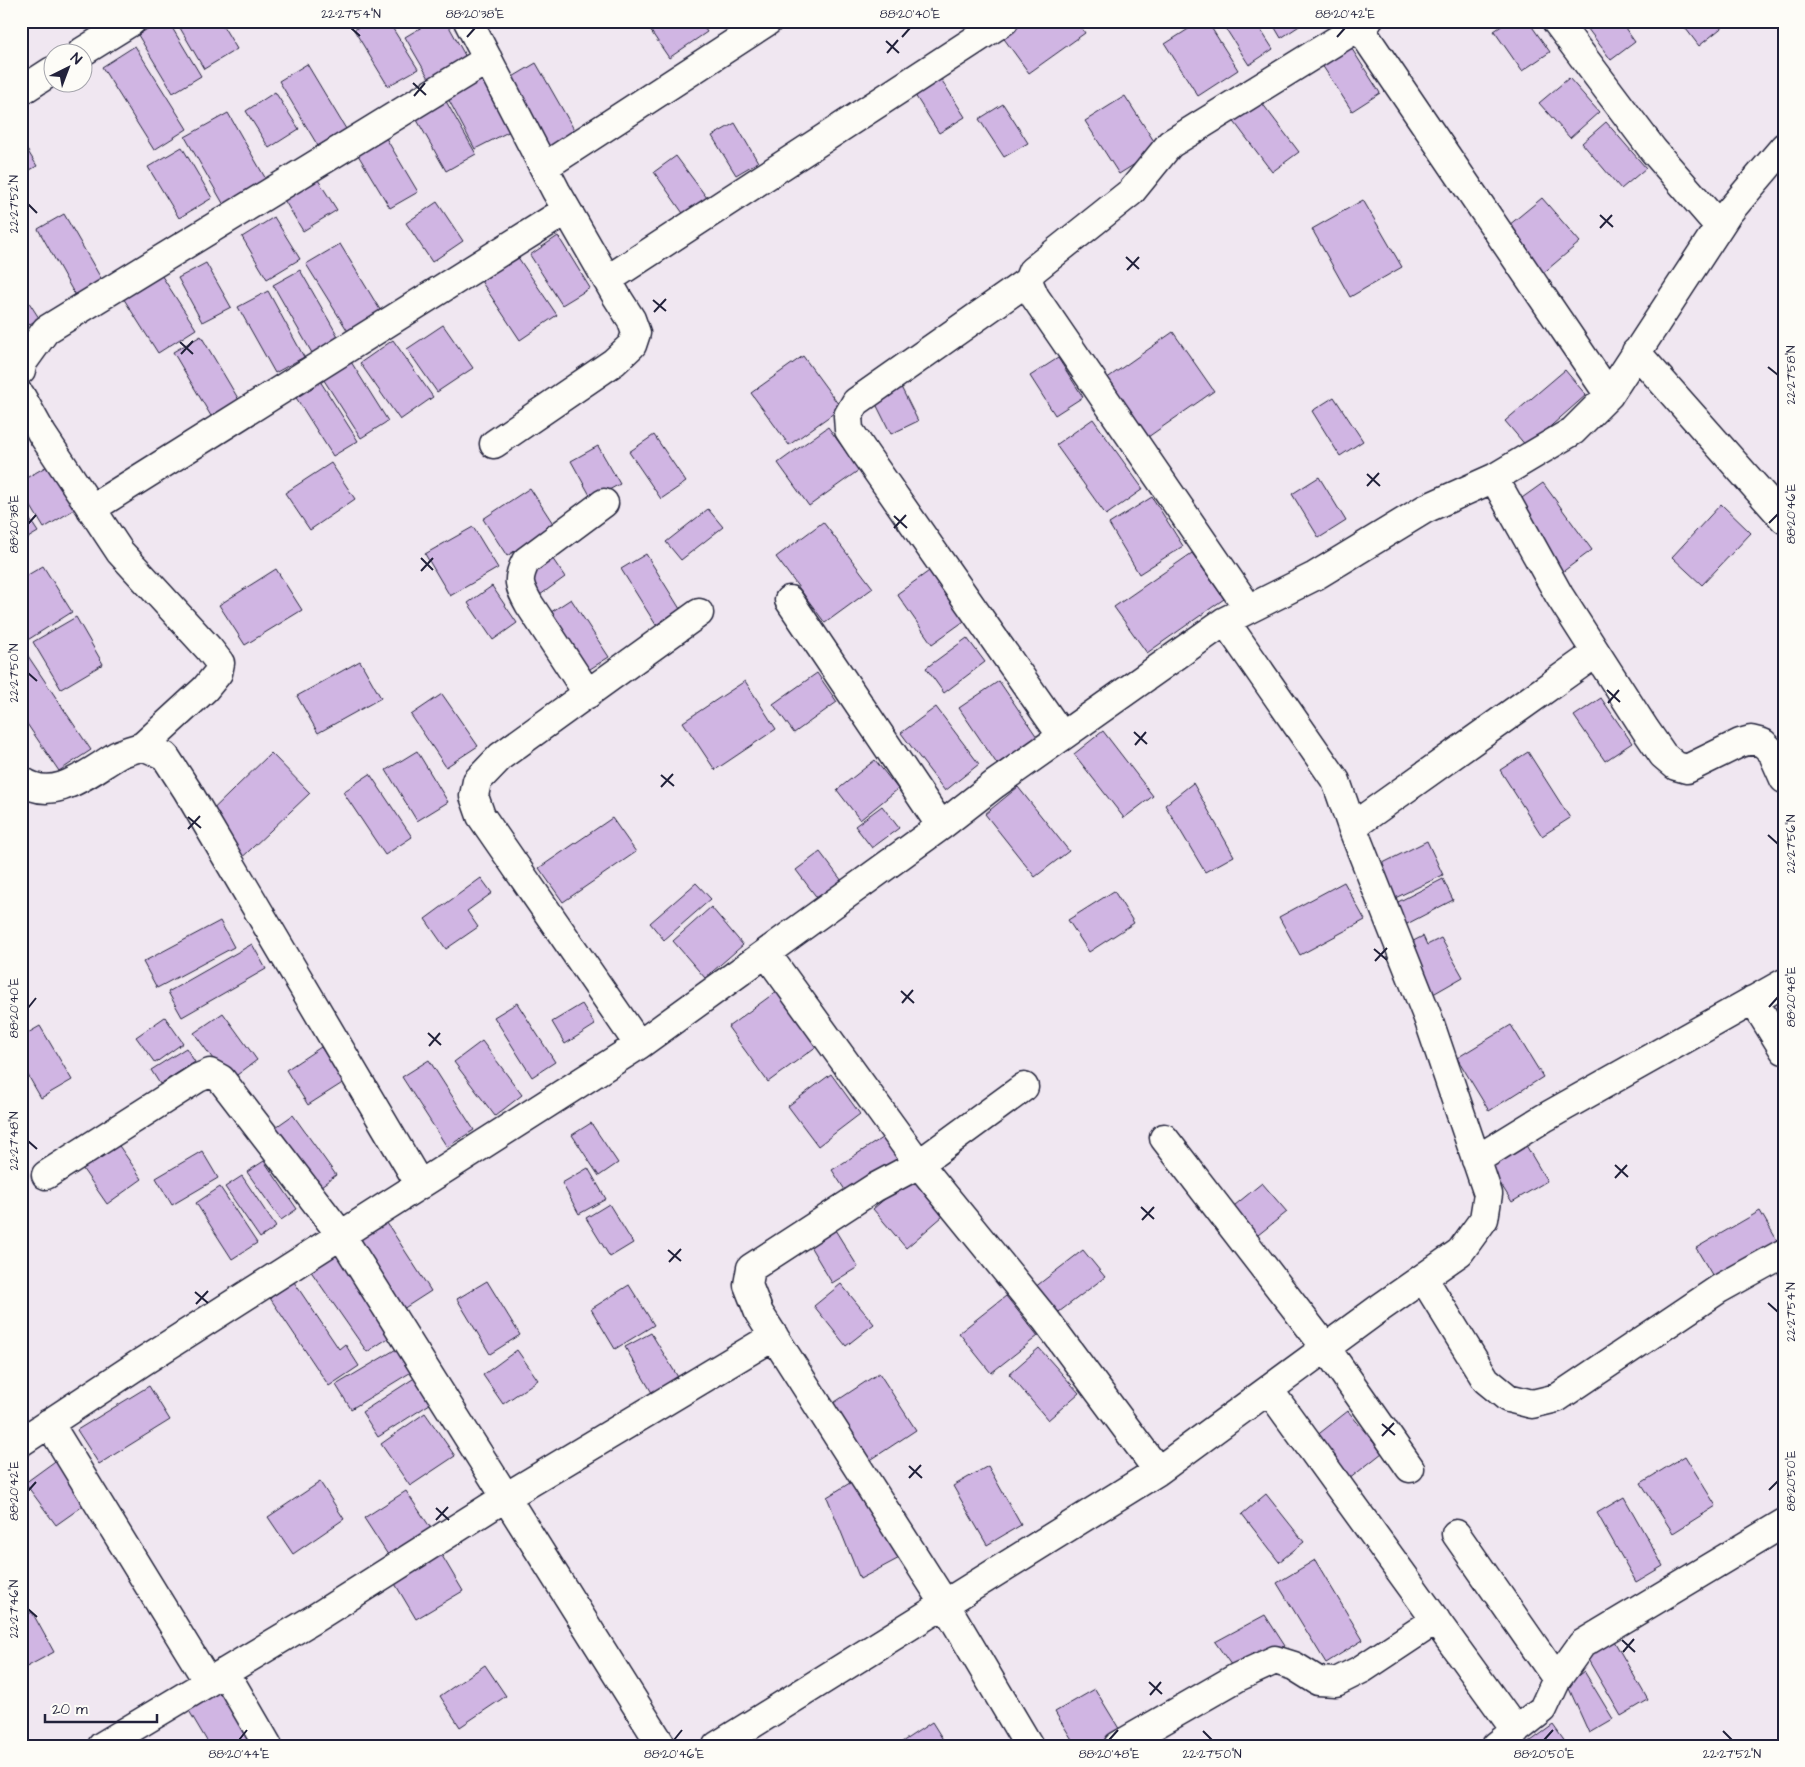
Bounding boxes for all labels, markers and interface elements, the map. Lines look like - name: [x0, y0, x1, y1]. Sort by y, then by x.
- text: 22°27'54"N: [321, 6, 381, 23]
- text: 88°20'38"E: [446, 6, 504, 23]
- text: 88°20'40"E: [880, 6, 940, 23]
- text: 88°20'42"E: [1315, 6, 1375, 23]
- north arrow: [42, 42, 92, 92]
- text: N: [66, 49, 86, 70]
- text: 22°27'52"N: [6, 174, 23, 233]
- text: 22°27'58"N: [1783, 345, 1800, 405]
- text: 88°20'46"E: [1783, 484, 1800, 544]
- text: 88°20'38"E: [6, 495, 23, 553]
- text: 22°27'50"N: [6, 643, 23, 703]
- text: 22°27'56"N: [1783, 814, 1800, 873]
- text: 88°20'48"E: [1783, 967, 1800, 1027]
- text: 88°20'40"E: [6, 978, 23, 1038]
- text: 22°27'48"N: [6, 1111, 23, 1170]
- text: 22°27'54"N: [1783, 1282, 1800, 1342]
- text: 88°20'50"E: [1783, 1451, 1800, 1511]
- text: 88°20'42"E: [6, 1461, 23, 1521]
- text: 22°27'46"N: [6, 1579, 23, 1638]
- scale bar: [45, 1692, 158, 1724]
- text: 20 m: [52, 1699, 88, 1720]
- text: 88°20'44"E: [209, 1746, 269, 1763]
- text: 88°20'46"E: [644, 1746, 704, 1763]
- text: 88°20'48"E: [1079, 1746, 1139, 1763]
- text: 22°27'50"N: [1183, 1746, 1242, 1763]
- text: 88°20'50"E: [1514, 1746, 1574, 1763]
- text: 22°27'52"N: [1703, 1746, 1762, 1763]

